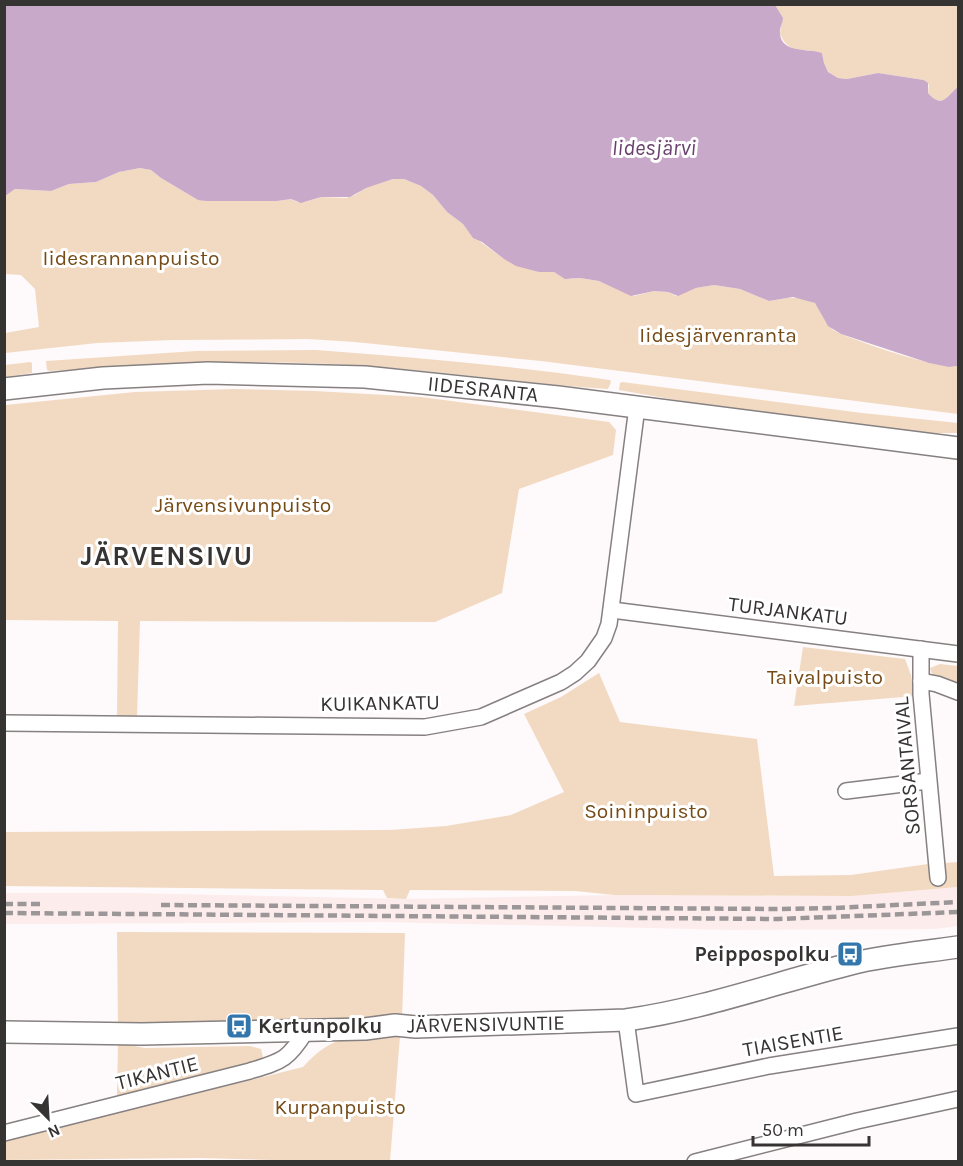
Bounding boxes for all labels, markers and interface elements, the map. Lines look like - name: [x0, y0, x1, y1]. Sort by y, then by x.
- water label: Iidesjärvi: [612, 135, 696, 161]
- park label: Iidesrannanpuisto: [43, 246, 219, 270]
- park label: Iidesjärvenranta: [639, 323, 797, 347]
- street label: IIDESRANTA: [426, 371, 540, 407]
- park label: Järvensivunpuisto: [155, 493, 331, 517]
- district label: JÄRVENSIVU: [80, 540, 254, 572]
- street label: TURJANKATU: [727, 592, 849, 630]
- park label: Taivalpuisto: [767, 665, 883, 689]
- street label: KUIKANKATU: [320, 690, 440, 716]
- street label: SORSANTAIVAL: [889, 696, 925, 836]
- park label: Soininpuisto: [584, 799, 708, 823]
- bus stop icon: Peippospolku: [835, 939, 865, 969]
- place label: Peippospolku: [695, 942, 830, 966]
- bus stop icon: Kertunpolku: [224, 1011, 254, 1041]
- street label: JÄRVENSIVUNTIE: [407, 1011, 565, 1037]
- place label: Kertunpolku: [258, 1014, 382, 1038]
- street label: TIAISENTIE: [741, 1020, 845, 1062]
- street label: TIKANTIE: [113, 1051, 201, 1095]
- north arrow: [18, 1088, 78, 1148]
- park label: Kurpanpuisto: [274, 1095, 406, 1119]
- scale bar: [753, 1109, 868, 1147]
- text: 50 m: [762, 1119, 804, 1141]
- text: N: [45, 1120, 63, 1142]

